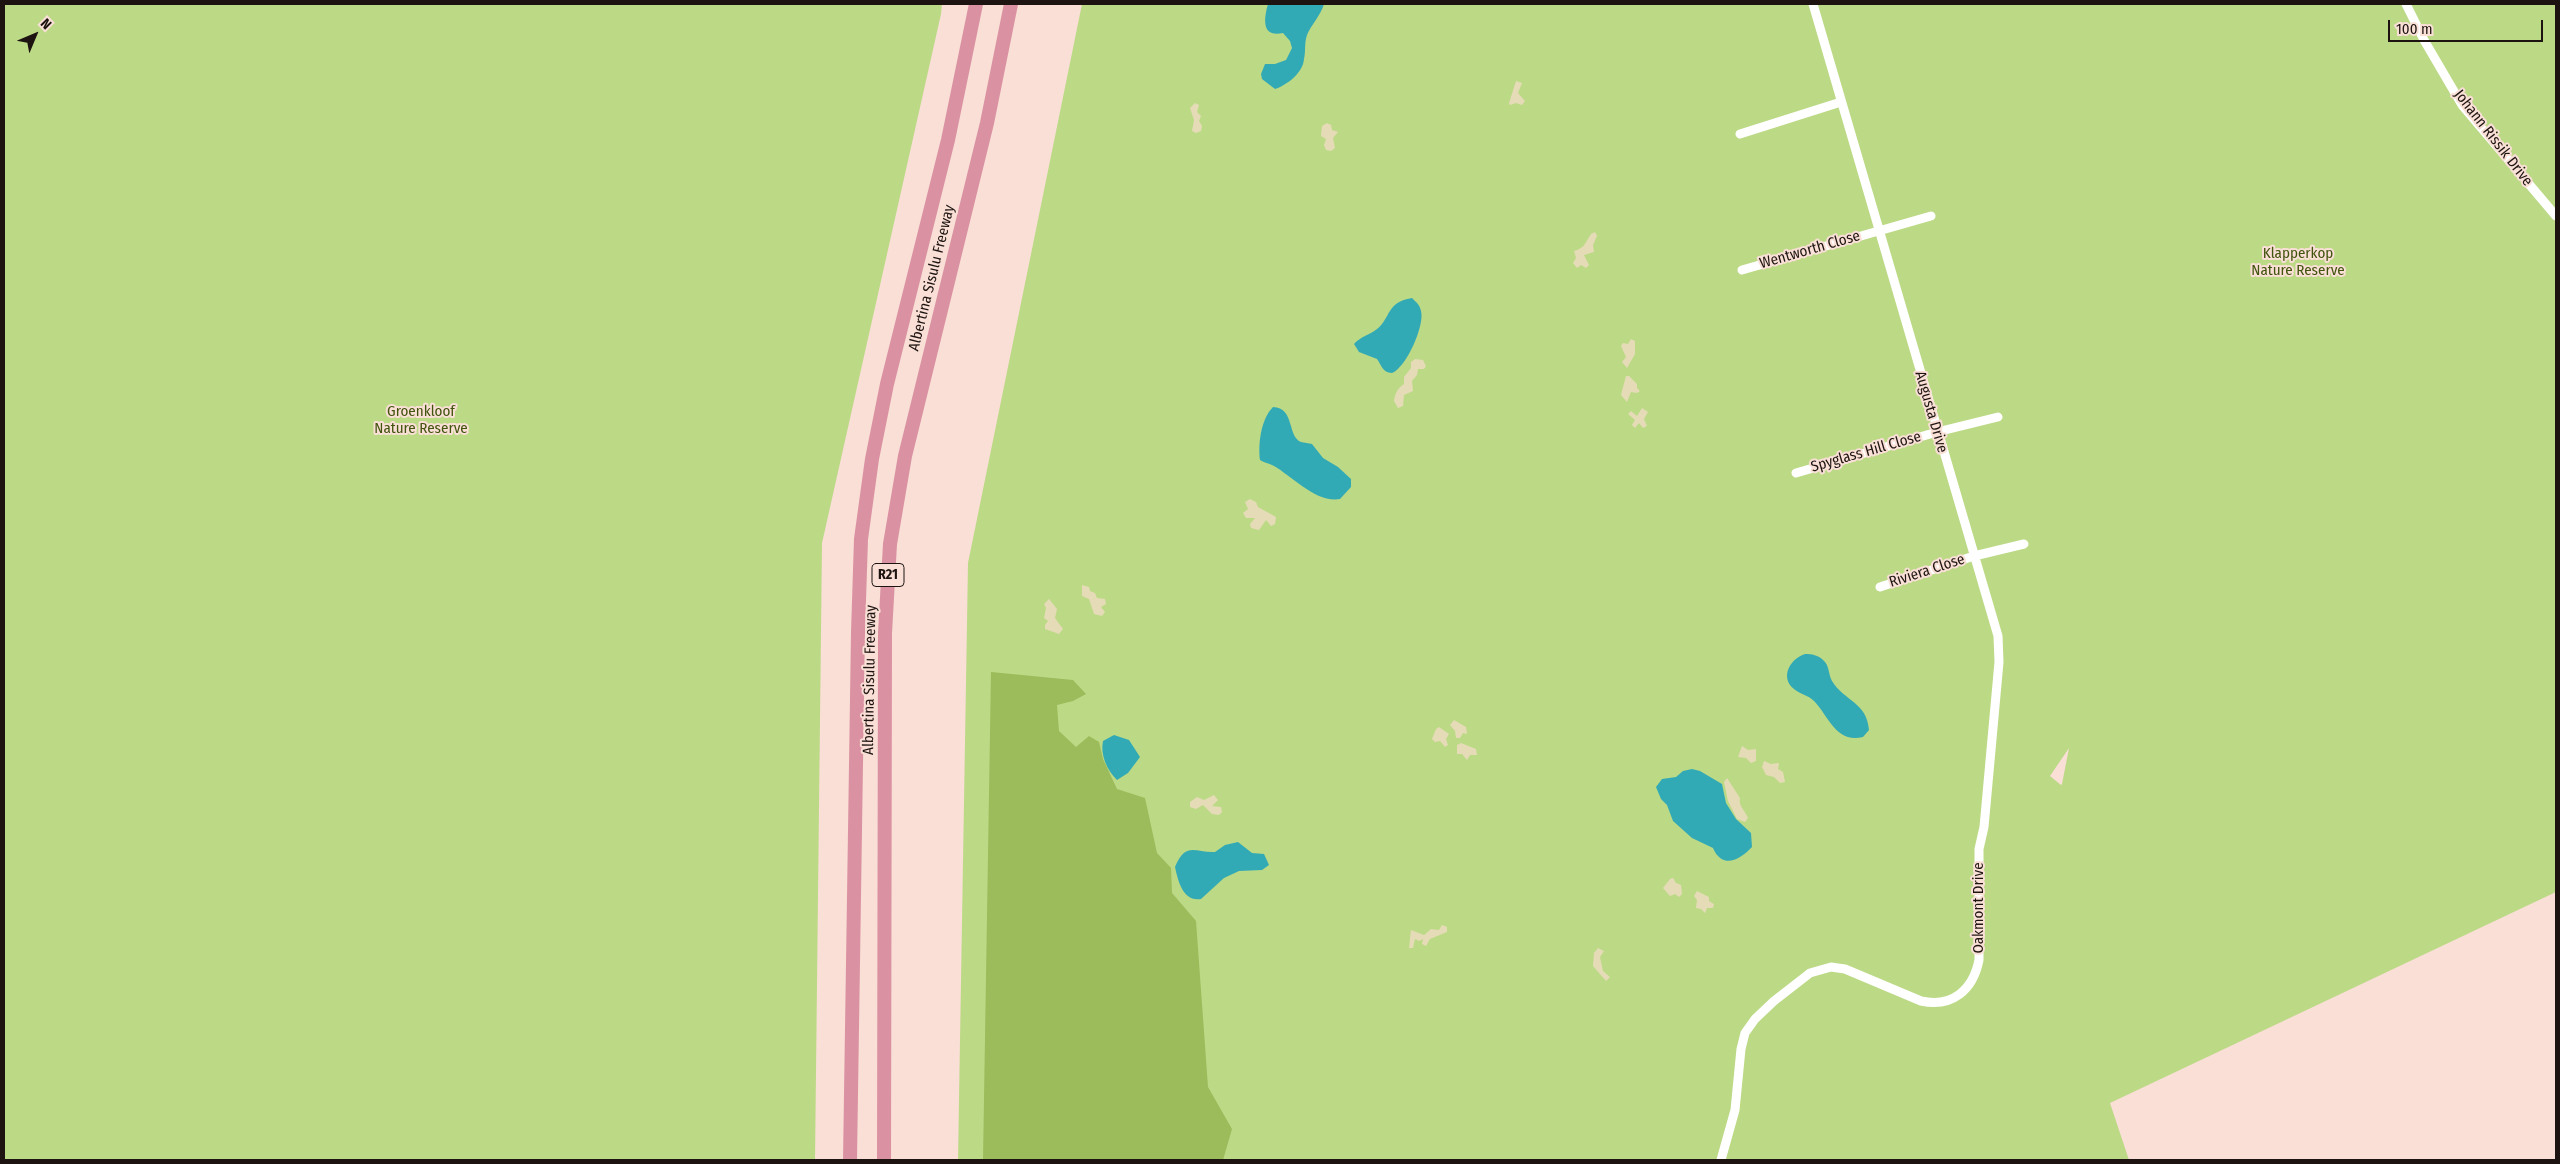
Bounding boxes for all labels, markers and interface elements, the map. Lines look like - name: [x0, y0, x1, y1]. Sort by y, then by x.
- north arrow: [10, 10, 60, 60]
- scale bar: [2390, 10, 2545, 42]
- text: N: [37, 15, 55, 33]
- text: 100 m: [2396, 20, 2433, 38]
- street label: Johann Rissik Drive: [2450, 86, 2536, 190]
- street label: Albertina Sisulu Freeway: [905, 203, 959, 353]
- street label: Wentworth Close: [1758, 227, 1862, 273]
- park label: Klapperkop Nature Reserve: [2251, 245, 2345, 280]
- street label: Augusta Drive: [1911, 369, 1951, 455]
- park label: Groenkloof Nature Reserve: [374, 403, 468, 438]
- street label: Spyglass Hill Close: [1809, 428, 1923, 476]
- street label: Riviera Close: [1887, 550, 1967, 592]
- road number: R21: [872, 564, 904, 586]
- street label: Albertina Sisulu Freeway: [860, 605, 880, 755]
- street label: Oakmont Drive: [1970, 862, 1988, 954]

